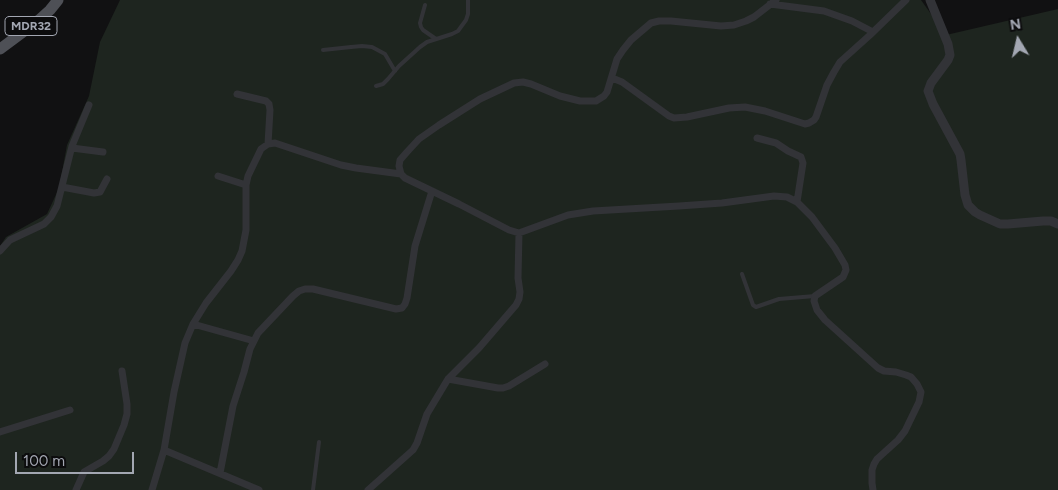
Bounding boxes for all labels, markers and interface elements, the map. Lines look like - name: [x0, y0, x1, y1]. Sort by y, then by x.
- north arrow: [993, 15, 1043, 65]
- text: N: [1009, 15, 1022, 34]
- road number: MDR32: [5, 16, 57, 36]
- scale bar: [18, 442, 136, 474]
- text: 100 m: [23, 452, 65, 470]

